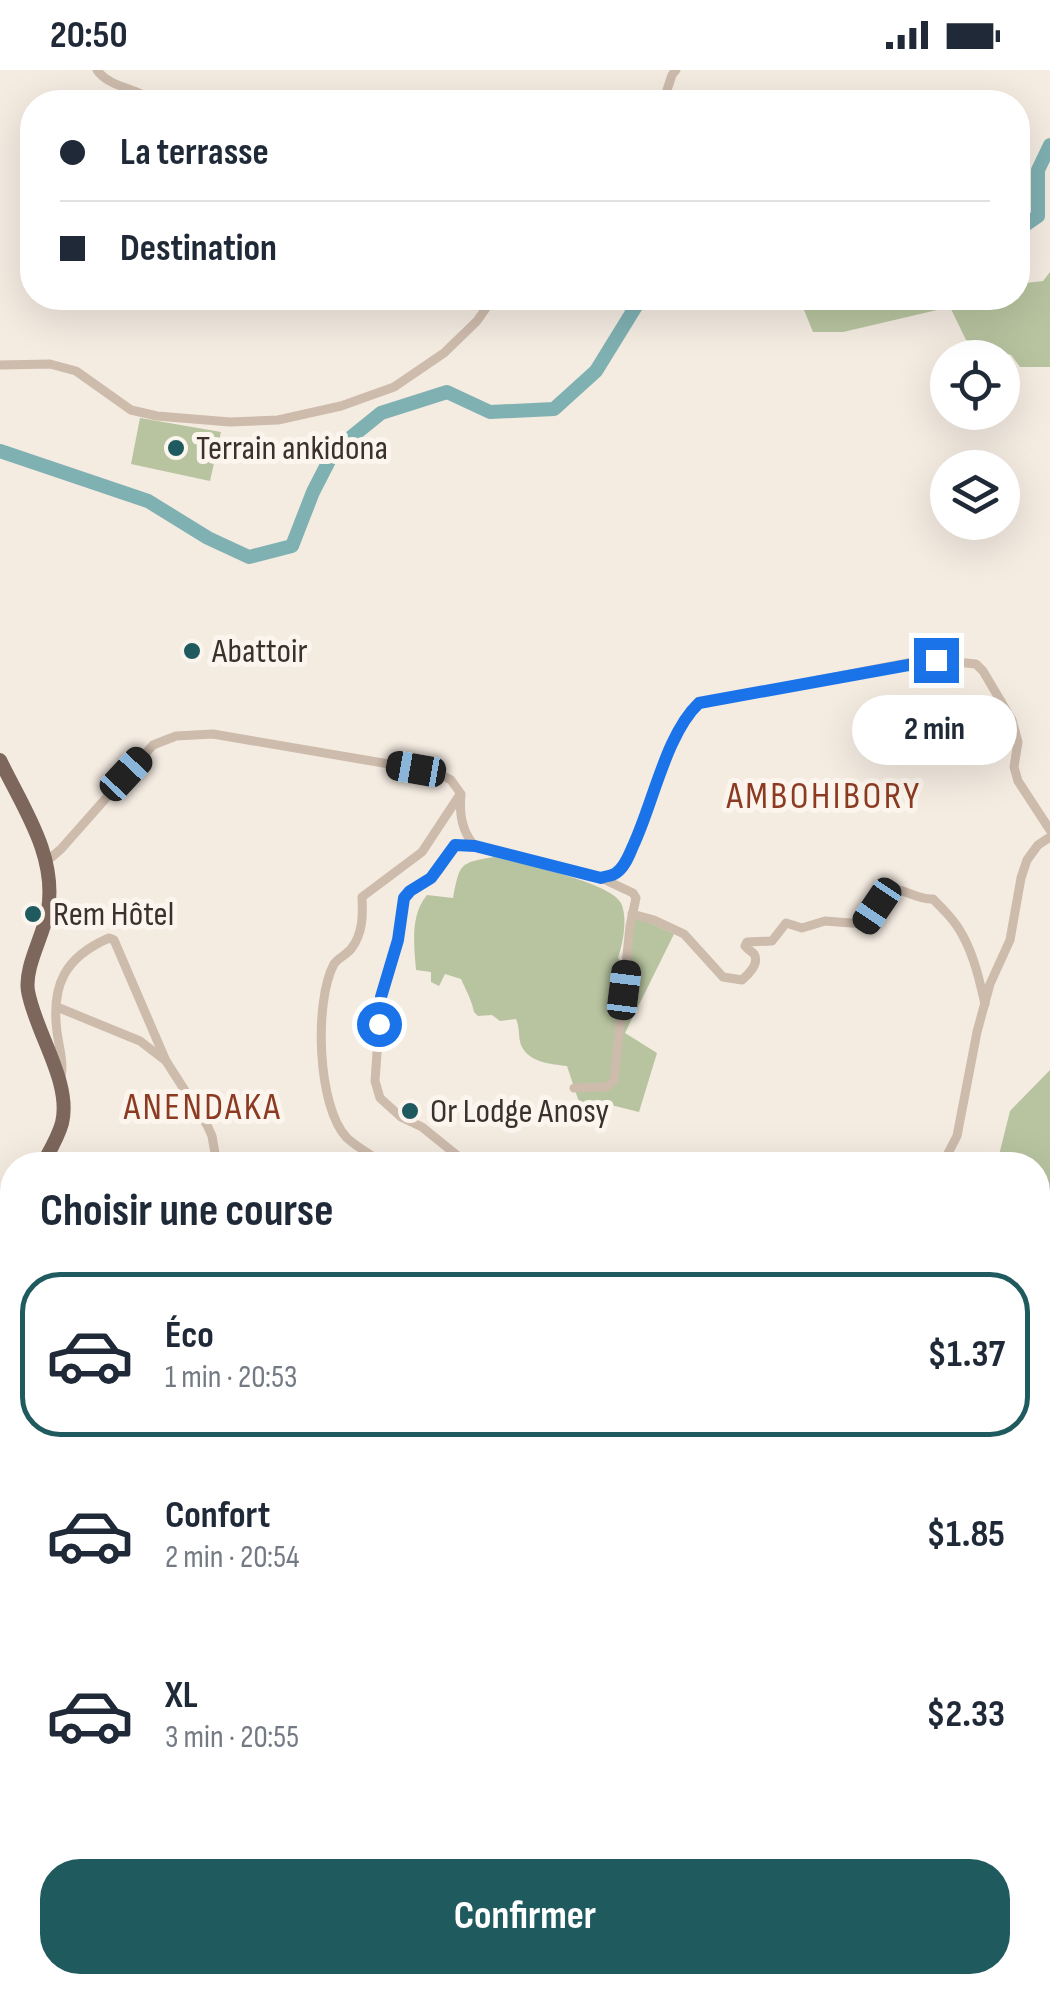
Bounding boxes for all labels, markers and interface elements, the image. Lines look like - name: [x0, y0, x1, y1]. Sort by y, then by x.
- text: 20:50: [50, 13, 128, 58]
- text: La terrasse: [120, 130, 269, 175]
- text: Destination: [120, 226, 277, 271]
- map controls: [930, 340, 1020, 540]
- button: locate: [930, 340, 1020, 430]
- place label: Terrain ankidona: [196, 427, 388, 470]
- marker: Terrain ankidona: [165, 437, 187, 459]
- button: layers: [930, 450, 1020, 540]
- place label: Abattoir: [211, 630, 308, 673]
- route end: [914, 638, 959, 683]
- marker: Abattoir: [181, 640, 203, 662]
- callout: 2 min: [854, 695, 1018, 765]
- text: 2 min: [904, 710, 965, 749]
- car: [95, 742, 157, 806]
- car: [384, 749, 448, 789]
- district label: AMBOHIBORY: [725, 774, 922, 819]
- car: [848, 873, 906, 939]
- place label: Rem Hôtel: [53, 893, 174, 936]
- marker: Rem Hôtel: [22, 903, 44, 925]
- car: [605, 958, 643, 1022]
- route start: [357, 1002, 402, 1047]
- district label: ANENDAKA: [123, 1085, 282, 1130]
- place label: Or Lodge Anosy: [430, 1090, 609, 1133]
- marker: Or Lodge Anosy: [399, 1100, 421, 1122]
- text: Choisir une course: [40, 1184, 333, 1239]
- icon: car: [45, 1310, 135, 1400]
- text: Éco: [165, 1313, 214, 1358]
- text: $1.37: [927, 1332, 1005, 1377]
- text: 1 min · 20:53: [165, 1358, 297, 1397]
- icon: car: [45, 1490, 135, 1580]
- text: Confort: [165, 1493, 270, 1538]
- text: $1.85: [927, 1512, 1005, 1557]
- text: 2 min · 20:54: [165, 1538, 299, 1577]
- icon: car: [45, 1670, 135, 1760]
- text: XL: [165, 1673, 198, 1718]
- text: $2.33: [926, 1692, 1005, 1737]
- text: 3 min · 20:55: [165, 1718, 299, 1757]
- button: Confirmer: [40, 1859, 1010, 1974]

